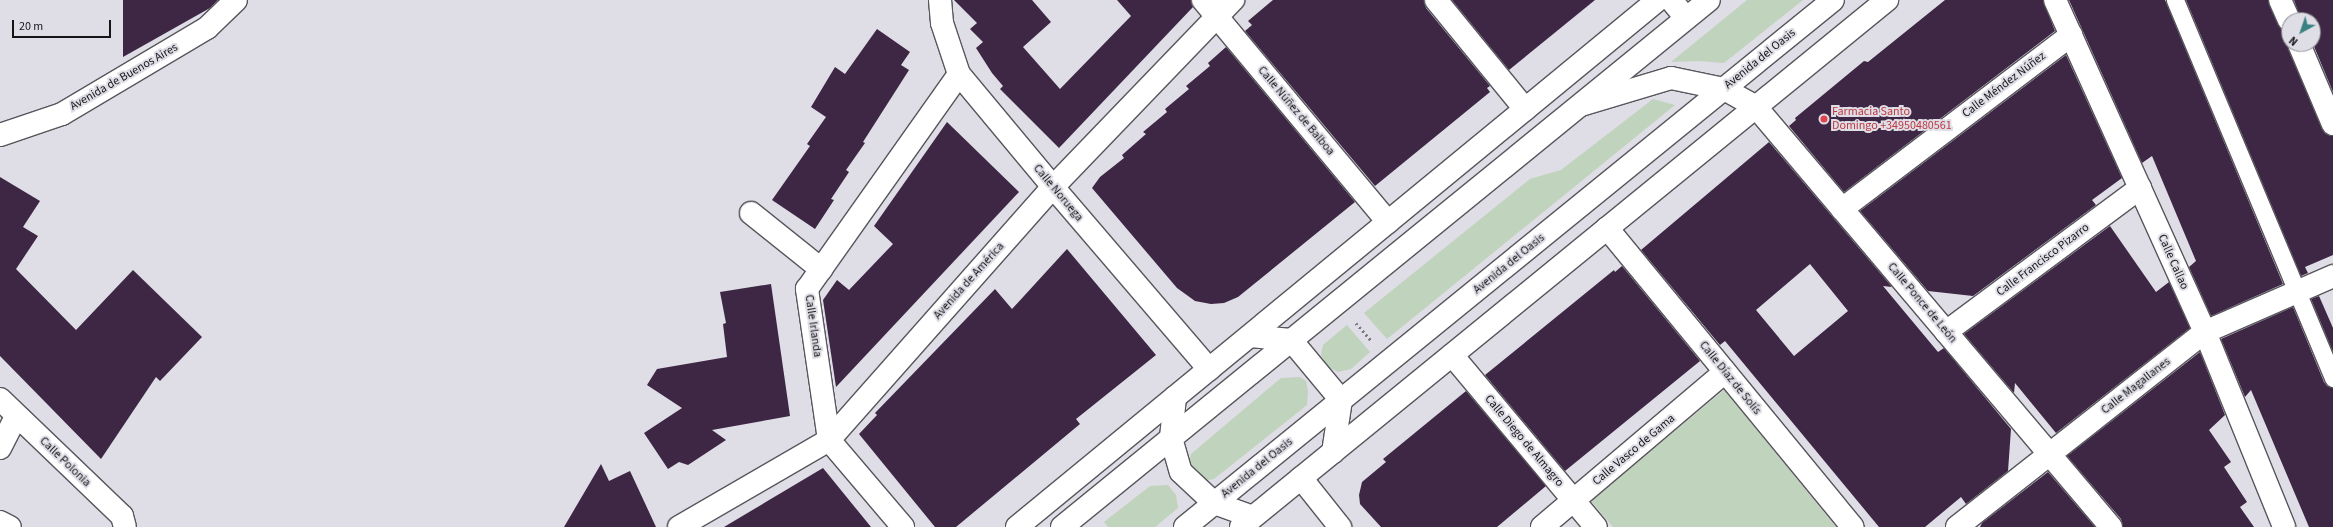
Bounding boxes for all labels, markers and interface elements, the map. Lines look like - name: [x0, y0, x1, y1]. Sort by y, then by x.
- scale bar: [14, 12, 113, 38]
- north arrow: [2281, 12, 2321, 52]
- text: 20 m: [19, 18, 43, 35]
- street label: Avenida del Oasis: [1721, 26, 1799, 92]
- text: N: [2286, 33, 2301, 49]
- street label: Avenida de Buenos Aires: [68, 40, 180, 114]
- street label: Calle Méndez Núñez: [1959, 49, 2049, 121]
- street label: Calle Núñez de Balboa: [1255, 64, 1337, 158]
- place label: Farmacia Santo Domingo +34950480561: [1832, 105, 1952, 133]
- marker: Farmacia Santo Domingo +34950480561: [1819, 114, 1829, 124]
- street label: Calle Noruega: [1030, 162, 1086, 224]
- street label: Calle Francisco Pizarro: [1994, 220, 2092, 300]
- street label: Avenida del Oasis: [1470, 231, 1548, 297]
- street label: Calle Callao: [2154, 232, 2192, 292]
- street label: Avenida de América: [931, 240, 1007, 322]
- street label: Calle Ponce de León: [1884, 260, 1960, 346]
- street label: Calle Irlanda: [801, 294, 825, 358]
- street label: Calle Díaz de Solís: [1696, 338, 1764, 418]
- street label: Calle Magallanes: [2099, 355, 2173, 417]
- street label: Calle Diego de Almagro: [1481, 392, 1567, 490]
- street label: Calle Vasco de Gama: [1590, 411, 1678, 489]
- street label: Calle Polonia: [36, 434, 94, 490]
- street label: Avenida del Oasis: [1218, 435, 1296, 501]

